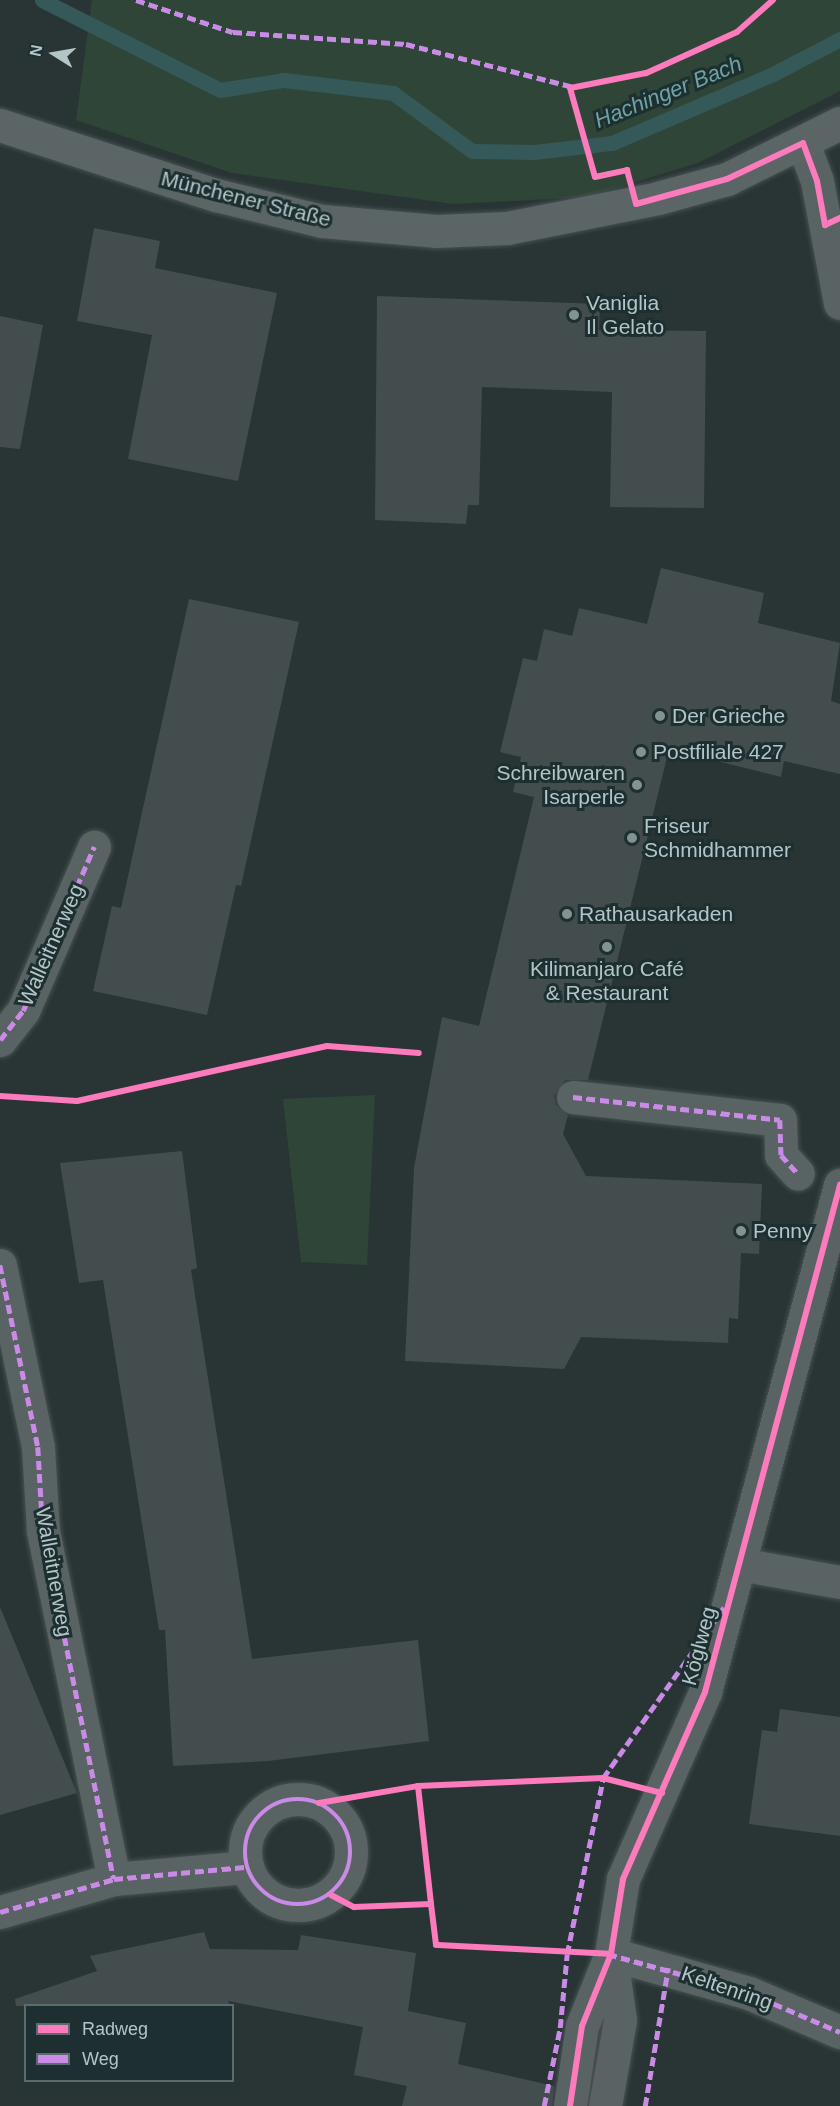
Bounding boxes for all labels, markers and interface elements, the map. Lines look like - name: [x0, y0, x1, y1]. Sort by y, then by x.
- north arrow: [24, 24, 84, 84]
- text: N: [26, 43, 45, 58]
- water label: Hachinger Bach: [590, 50, 746, 134]
- street label: Münchener Straße: [159, 166, 333, 232]
- place label: Vaniglia Il Gelato: [586, 290, 664, 340]
- marker: Vaniglia Il Gelato: [567, 308, 581, 322]
- place label: Der Grieche: [672, 703, 785, 729]
- marker: Der Grieche: [653, 709, 667, 723]
- place label: Postfiliale 427: [653, 739, 784, 765]
- marker: Postfiliale 427: [634, 745, 648, 759]
- place label: Schreibwaren Isarperle: [497, 760, 625, 810]
- marker: Schreibwaren Isarperle: [630, 778, 644, 792]
- place label: Friseur Schmidhammer: [644, 813, 791, 863]
- marker: Friseur Schmidhammer: [625, 831, 639, 845]
- street label: Walleitnerweg: [13, 880, 89, 1010]
- place label: Rathausarkaden: [579, 901, 733, 927]
- marker: Rathausarkaden: [560, 907, 574, 921]
- marker: Kilimanjaro Café & Restaurant: [600, 940, 614, 954]
- place label: Kilimanjaro Café & Restaurant: [530, 956, 684, 1006]
- place label: Penny: [753, 1218, 813, 1244]
- marker: Penny: [734, 1224, 748, 1238]
- street label: Walleitnerweg: [30, 1505, 78, 1639]
- street label: Köglweg: [676, 1604, 722, 1688]
- street label: Keltenring: [678, 1961, 776, 2015]
- legend: [24, 2004, 234, 2082]
- text: Radweg: [82, 2019, 148, 2039]
- text: Weg: [82, 2049, 119, 2069]

